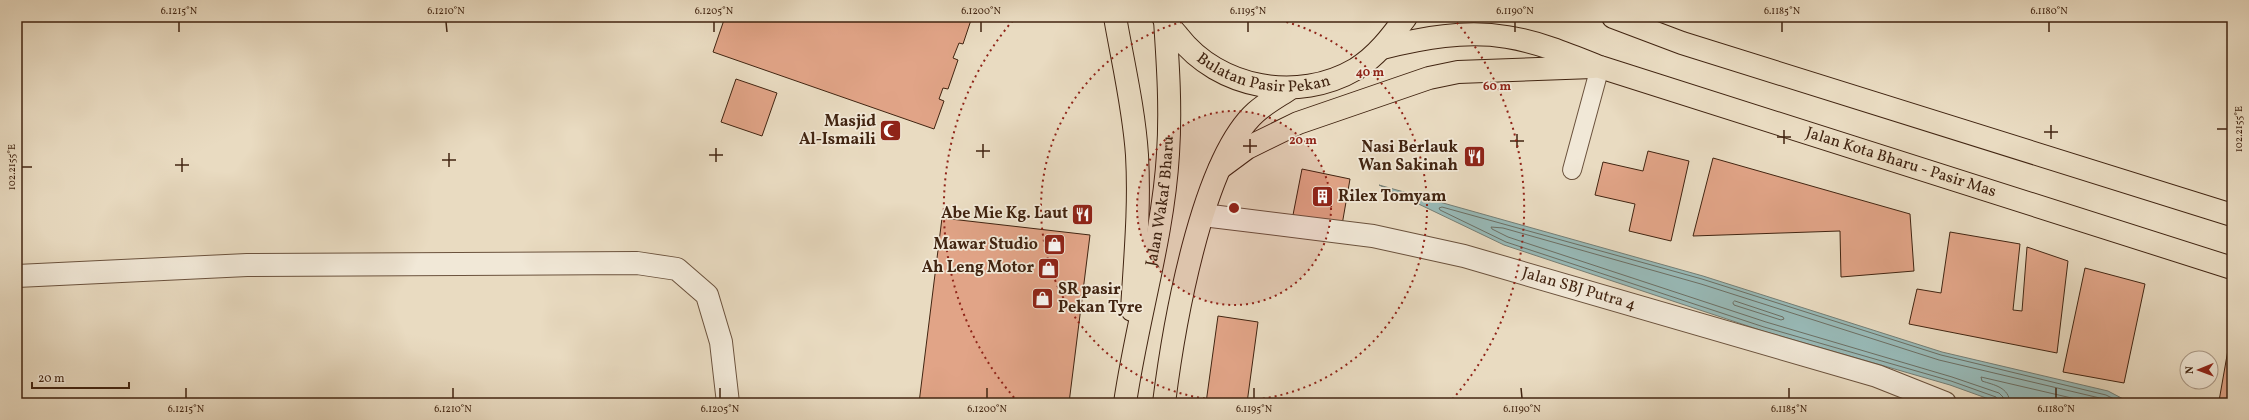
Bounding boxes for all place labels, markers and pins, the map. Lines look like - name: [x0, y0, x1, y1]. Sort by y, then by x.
- place label: Masjid Al-Ismaili: [799, 111, 876, 151]
- mosque icon: Masjid Al-Ismaili: [878, 118, 904, 144]
- place label: Nasi Berlauk Wan Sakinah: [1358, 137, 1458, 177]
- restaurant icon: Nasi Berlauk Wan Sakinah: [1461, 144, 1487, 170]
- building icon: Rilex Tomyam: [1309, 184, 1335, 210]
- place label: Rilex Tomyam: [1338, 186, 1446, 208]
- restaurant icon: Abe Mie Kg. Laut: [1070, 201, 1096, 227]
- centre of rings: [1227, 201, 1241, 215]
- place label: Abe Mie Kg. Laut: [941, 203, 1068, 225]
- shop icon: Mawar Studio: [1041, 232, 1067, 258]
- place label: Mawar Studio: [933, 234, 1038, 256]
- shop icon: Ah Leng Motor: [1036, 255, 1062, 281]
- place label: Ah Leng Motor: [922, 257, 1034, 279]
- place label: SR pasir Pekan Tyre: [1058, 279, 1142, 319]
- shop icon: SR pasir Pekan Tyre: [1030, 286, 1056, 312]

